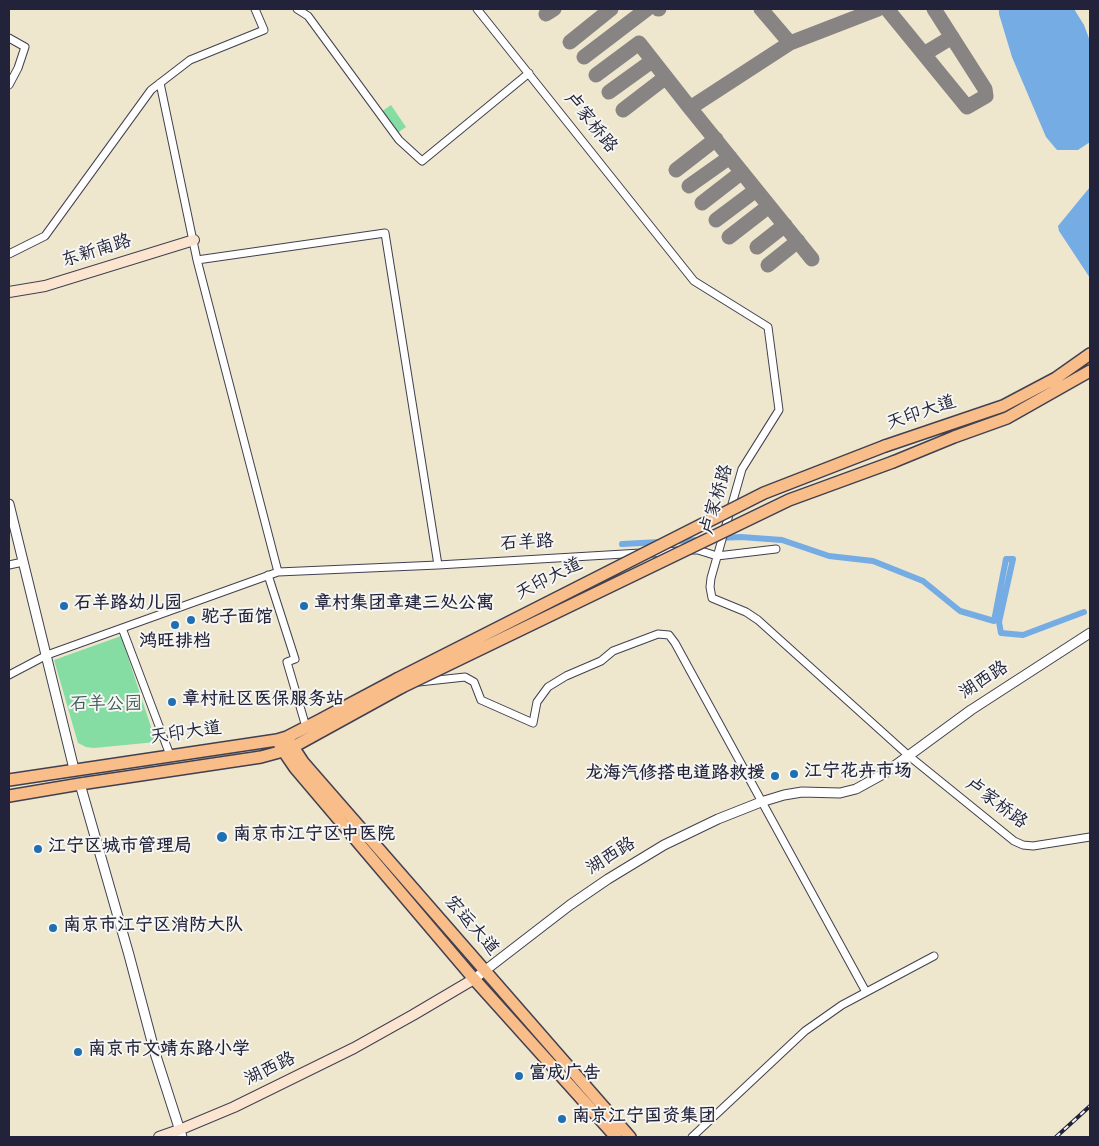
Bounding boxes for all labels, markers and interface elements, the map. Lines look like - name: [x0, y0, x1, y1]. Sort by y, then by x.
- street label: 卢家桥路: [558, 89, 620, 159]
- street label: 东新南路: [59, 232, 135, 274]
- street label: 天印大道: [884, 393, 960, 437]
- street label: 卢家桥路: [698, 462, 740, 538]
- street label: 石羊路: [499, 533, 555, 557]
- street label: 天印大道: [513, 555, 587, 607]
- place label: 石羊路幼儿园: [74, 595, 182, 617]
- place label: 章村集团章建三处公寓: [314, 595, 494, 617]
- marker: 石羊路幼儿园: [58, 600, 70, 612]
- marker: 章村集团章建三处公寓: [298, 600, 310, 612]
- place label: 驼子面馆: [201, 609, 273, 631]
- marker: 驼子面馆: [185, 614, 197, 626]
- marker: 鸿旺排档: [169, 619, 181, 631]
- place label: 鸿旺排档: [139, 633, 211, 655]
- street label: 湖西路: [956, 658, 1014, 706]
- place label: 章村社区医保服务站: [182, 691, 344, 713]
- park label: 石羊公园: [70, 696, 142, 718]
- marker: 章村社区医保服务站: [166, 696, 178, 708]
- street label: 天印大道: [149, 719, 223, 751]
- place label: 江宁花卉市场: [804, 763, 912, 785]
- place label: 龙海汽修搭电道路救援: [585, 765, 765, 787]
- marker: 江宁花卉市场: [788, 768, 800, 780]
- marker: 龙海汽修搭电道路救援: [769, 770, 781, 782]
- street label: 卢家桥路: [960, 775, 1030, 835]
- place label: 南京市江宁区中医院: [233, 826, 395, 848]
- marker: 南京市江宁区中医院: [215, 830, 229, 844]
- street label: 湖西路: [583, 835, 641, 881]
- place label: 江宁区城市管理局: [48, 838, 192, 860]
- marker: 江宁区城市管理局: [32, 843, 44, 855]
- street label: 宏运大道: [438, 893, 502, 961]
- place label: 南京市江宁区消防大队: [63, 917, 243, 939]
- marker: 南京市江宁区消防大队: [47, 922, 59, 934]
- place label: 南京市文靖东路小学: [88, 1041, 250, 1063]
- marker: 南京市文靖东路小学: [72, 1046, 84, 1058]
- street label: 湖西路: [242, 1049, 300, 1093]
- place label: 富成广告: [529, 1065, 601, 1087]
- marker: 富成广告: [513, 1070, 525, 1082]
- place label: 南京江宁国资集团: [572, 1108, 716, 1130]
- marker: 南京江宁国资集团: [556, 1113, 568, 1125]

